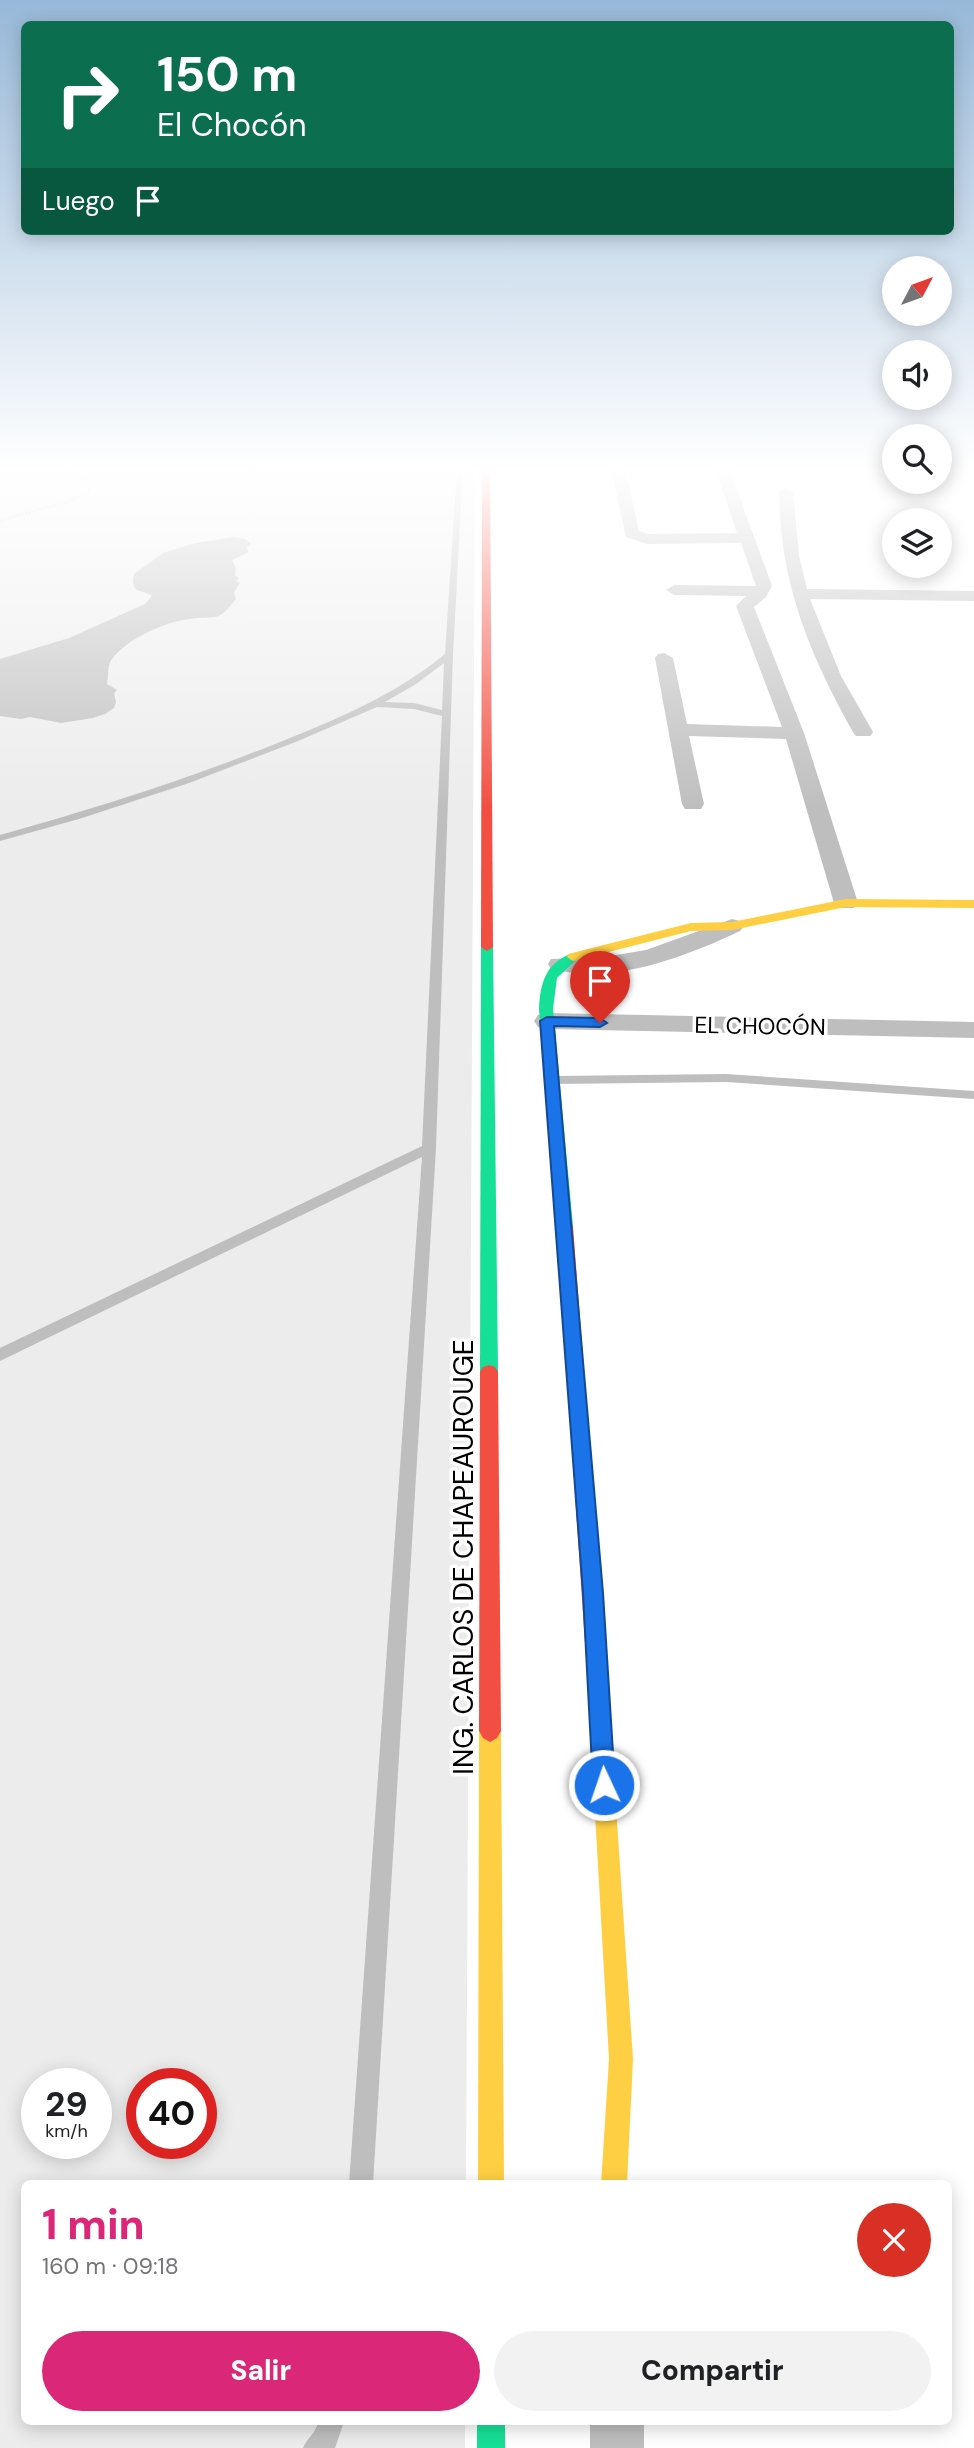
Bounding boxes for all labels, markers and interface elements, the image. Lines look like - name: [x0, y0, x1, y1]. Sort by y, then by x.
- text: 150 m: [157, 42, 297, 106]
- icon: right: [42, 49, 133, 140]
- text: El Chocón: [157, 104, 307, 146]
- icon: arrive: [129, 182, 167, 220]
- text: Luego: [42, 184, 115, 218]
- north arrow: [882, 256, 952, 326]
- map controls: [882, 256, 952, 578]
- button: sound: [882, 340, 952, 410]
- button: search: [882, 424, 952, 494]
- button: layers: [882, 508, 952, 578]
- pin: [570, 951, 630, 1023]
- icon: arrive: [581, 962, 619, 1000]
- street label: EL CHOCÓN: [694, 1010, 826, 1042]
- street label: ING. CARLOS DE CHAPEAUROUGE: [445, 1339, 482, 1775]
- position arrow: [567, 1748, 641, 1822]
- speed limit sign: 40: [126, 2068, 217, 2159]
- text: 29: [45, 2081, 88, 2127]
- text: km/h: [45, 2119, 88, 2143]
- text: 1 min: [42, 2197, 145, 2252]
- button: close: [857, 2203, 931, 2277]
- text: 160 m · 09:18: [42, 2251, 179, 2281]
- button: Salir: [42, 2331, 480, 2411]
- button: Compartir: [494, 2331, 931, 2411]

